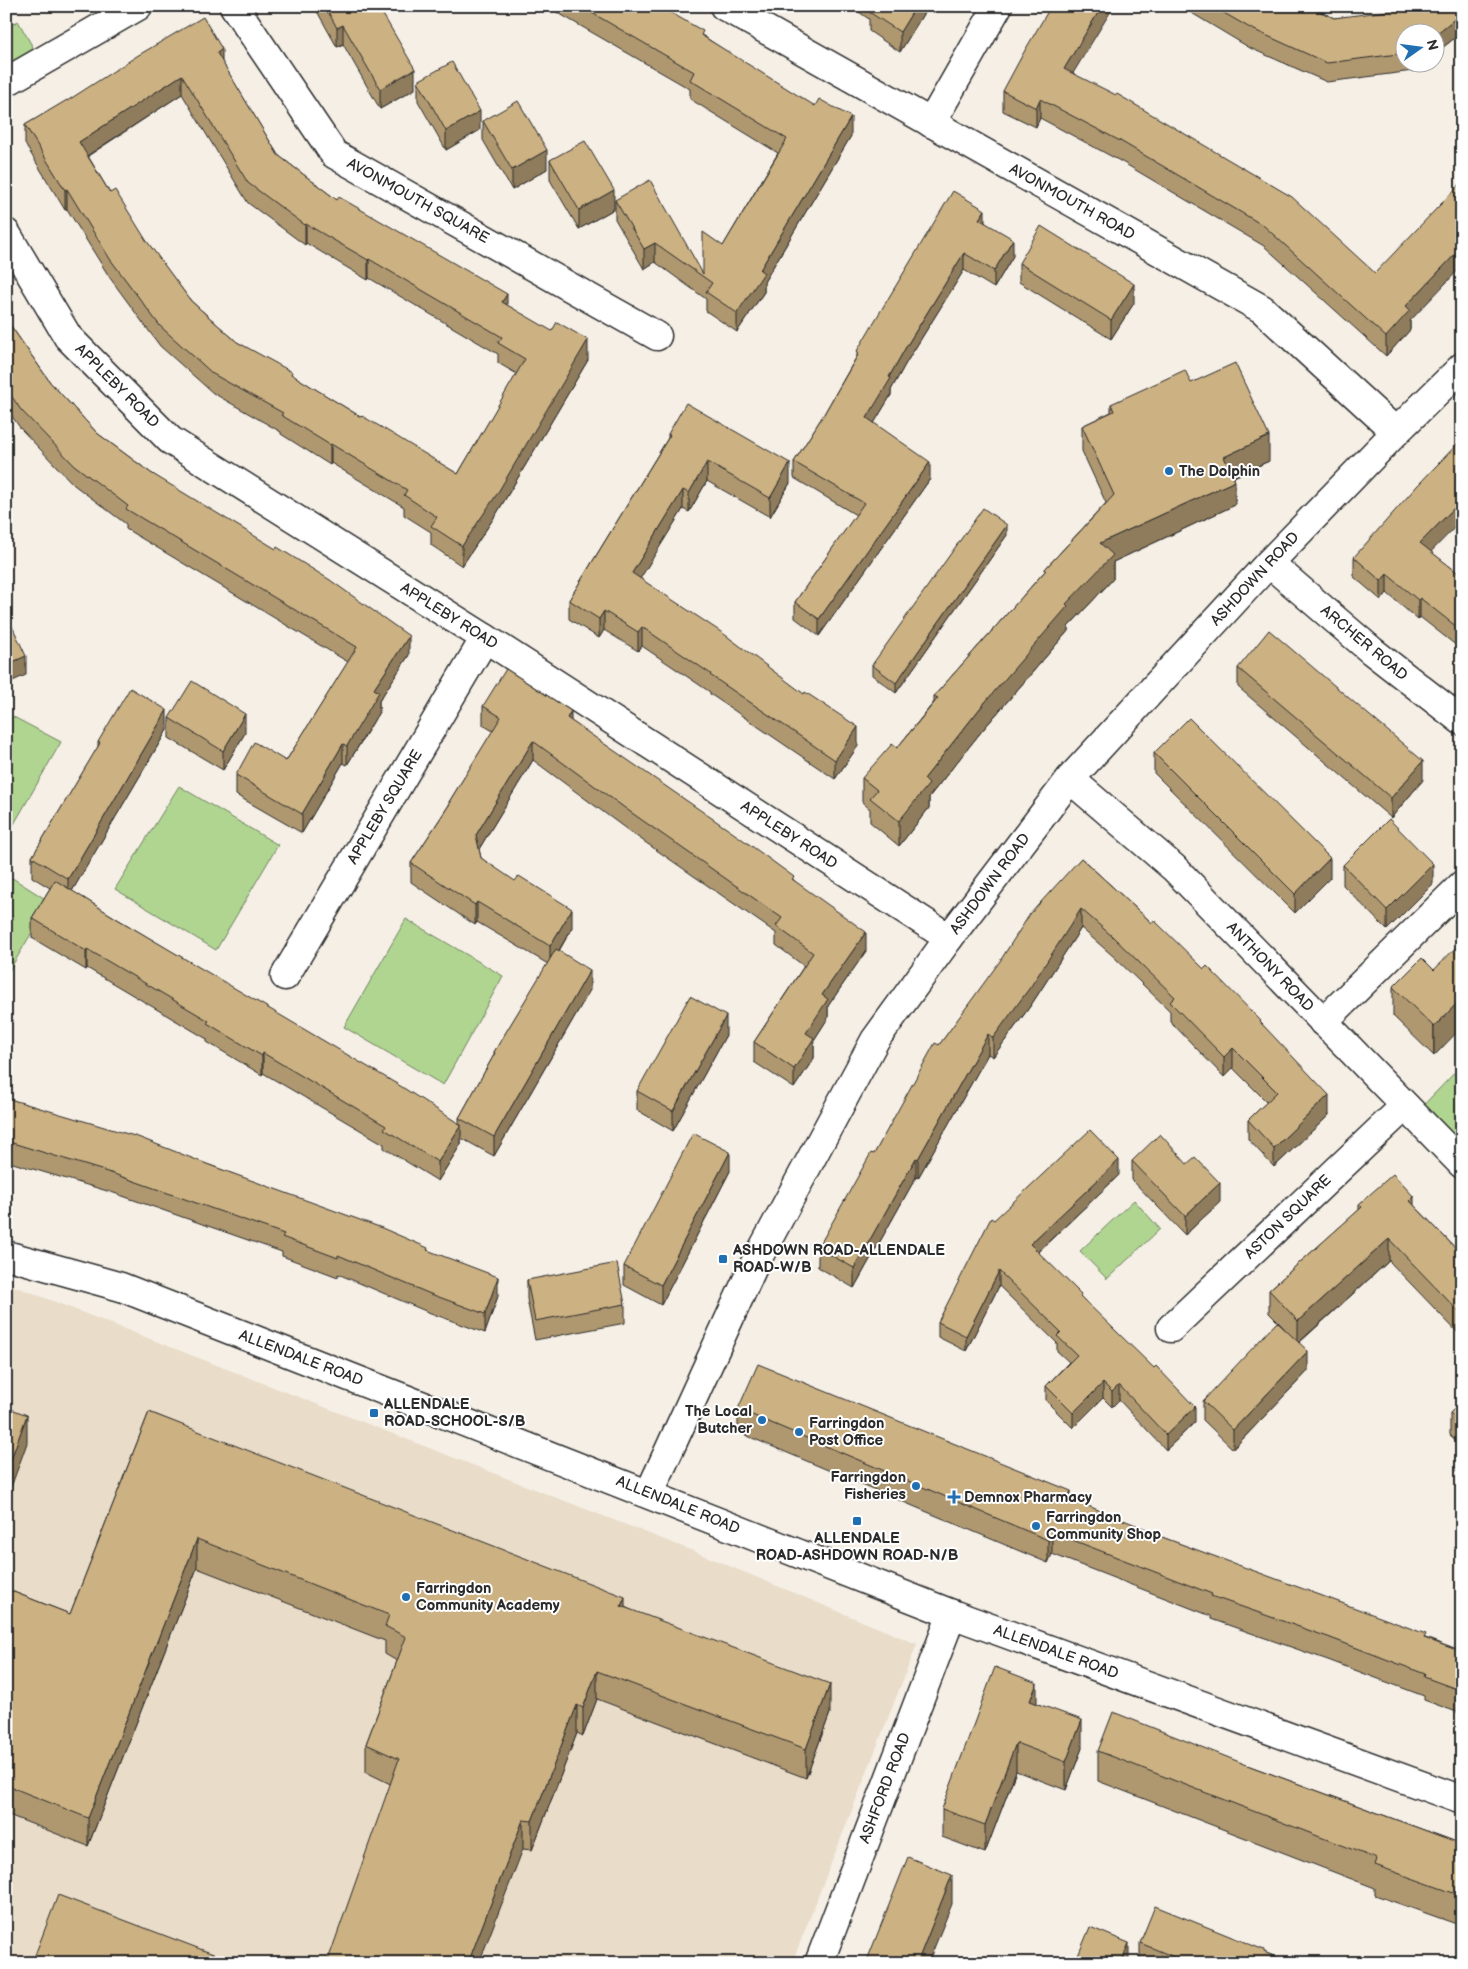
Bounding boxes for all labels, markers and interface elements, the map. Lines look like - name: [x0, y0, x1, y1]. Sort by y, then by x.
- north arrow: [1396, 22, 1446, 72]
- text: N: [1423, 38, 1442, 52]
- street label: AVONMOUTH SQUARE: [344, 154, 492, 248]
- street label: AVONMOUTH ROAD: [1006, 160, 1138, 244]
- street label: APPLEBY ROAD: [71, 340, 163, 432]
- place label: The Dolphin: [1179, 462, 1260, 481]
- marker: The Dolphin: [1163, 465, 1175, 477]
- street label: ASHDOWN ROAD: [1207, 528, 1304, 630]
- street label: APPLEBY ROAD: [397, 578, 501, 654]
- street label: ARCHER ROAD: [1317, 601, 1411, 685]
- street label: APPLEBY SQUARE: [343, 746, 427, 868]
- street label: APPLEBY ROAD: [737, 797, 841, 873]
- street label: ASHDOWN ROAD: [946, 830, 1034, 938]
- street label: ANTHONY ROAD: [1222, 918, 1318, 1016]
- street label: ASTON SQUARE: [1241, 1171, 1336, 1263]
- place label: ASHDOWN ROAD-ALLENDALE ROAD-W/B: [732, 1241, 945, 1277]
- marker: ASHDOWN ROAD-ALLENDALE ROAD-W/B: [717, 1253, 729, 1265]
- street label: ALLENDALE ROAD: [236, 1326, 366, 1390]
- place label: ALLENDALE ROAD-SCHOOL-S/B: [383, 1395, 526, 1431]
- place label: The Local Butcher: [685, 1402, 753, 1438]
- marker: ALLENDALE ROAD-SCHOOL-S/B: [368, 1407, 380, 1419]
- marker: The Local Butcher: [756, 1414, 768, 1426]
- place label: Farringdon Post Office: [809, 1414, 884, 1450]
- marker: Farringdon Post Office: [793, 1426, 805, 1438]
- place label: Farringdon Fisheries: [831, 1468, 906, 1504]
- street label: ALLENDALE ROAD: [613, 1472, 743, 1538]
- marker: Farringdon Fisheries: [910, 1480, 922, 1492]
- place label: Demnox Pharmacy: [964, 1488, 1092, 1507]
- marker: Demnox Pharmacy: [948, 1491, 960, 1503]
- place label: Farringdon Community Shop: [1046, 1508, 1162, 1544]
- marker: ALLENDALE ROAD-ASHDOWN ROAD-N/B: [851, 1515, 863, 1527]
- marker: Farringdon Community Shop: [1030, 1520, 1042, 1532]
- place label: ALLENDALE ROAD-ASHDOWN ROAD-N/B: [756, 1529, 959, 1565]
- place label: Farringdon Community Academy: [416, 1579, 560, 1615]
- marker: Farringdon Community Academy: [400, 1591, 412, 1603]
- street label: ALLENDALE ROAD: [991, 1621, 1121, 1683]
- street label: ASHFORD ROAD: [855, 1730, 915, 1846]

